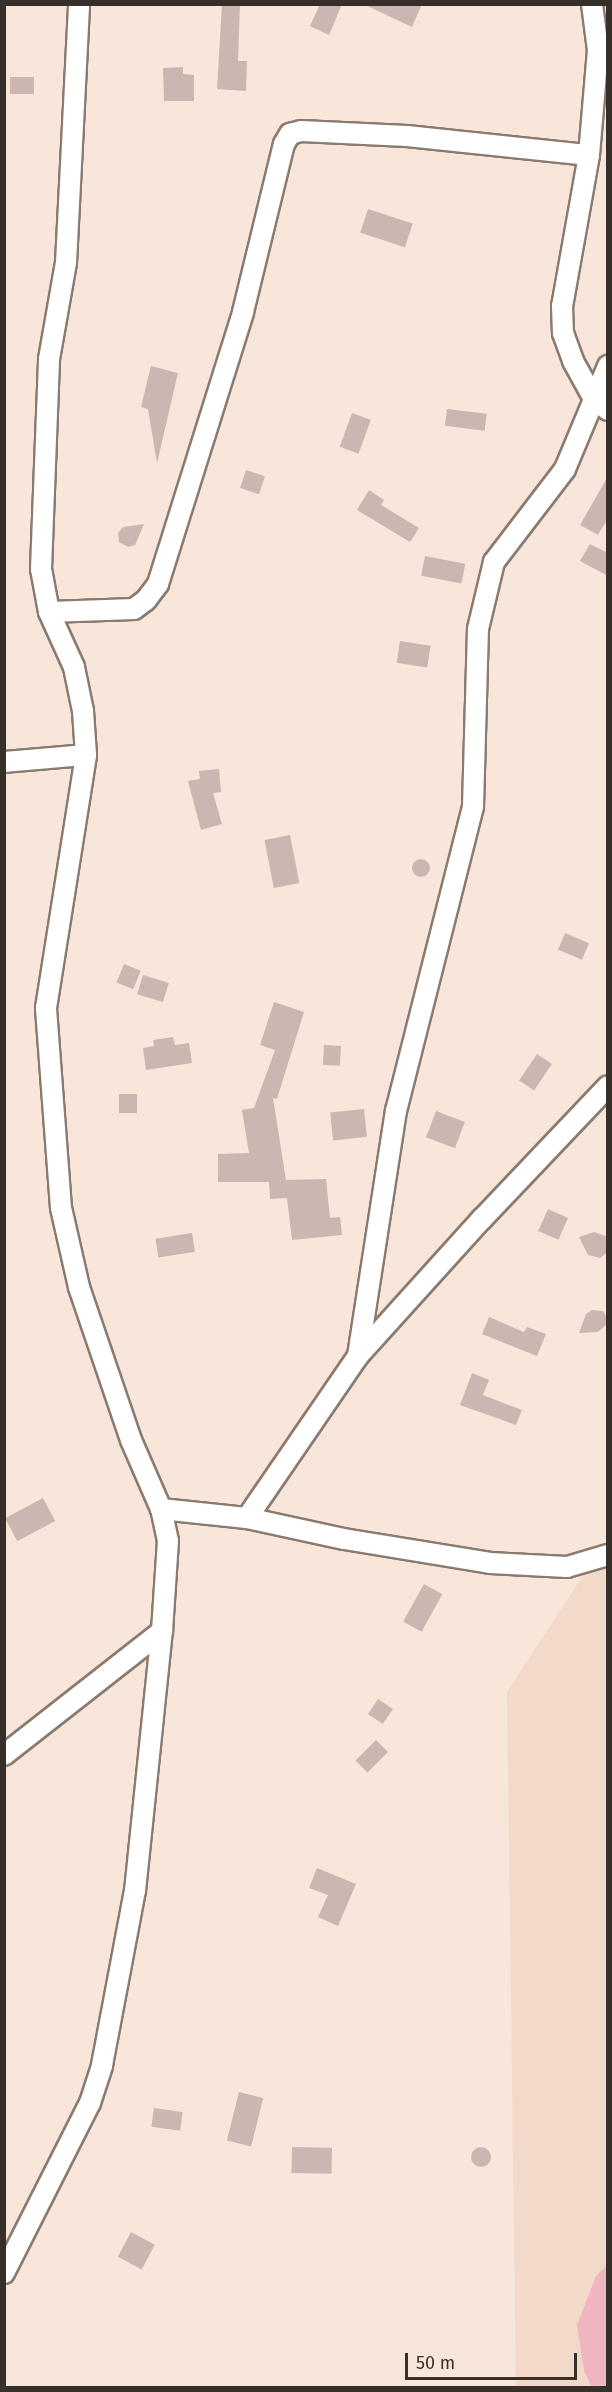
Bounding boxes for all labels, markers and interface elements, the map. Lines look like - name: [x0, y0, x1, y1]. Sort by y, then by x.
- scale bar: [408, 2341, 580, 2379]
- text: 50 m: [416, 2352, 455, 2374]

